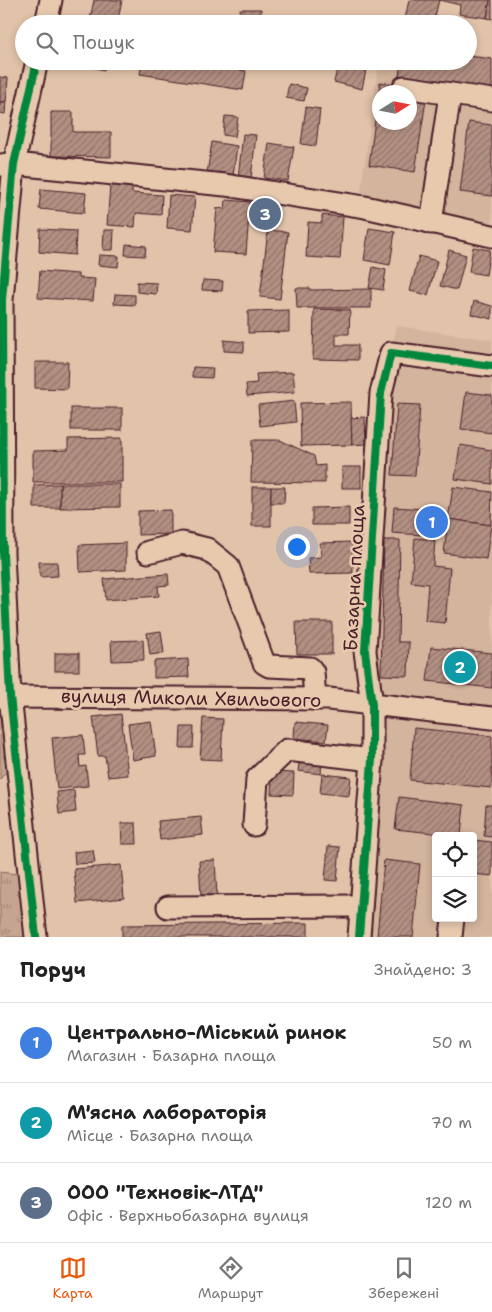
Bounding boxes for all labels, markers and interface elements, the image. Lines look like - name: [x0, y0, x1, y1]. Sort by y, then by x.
- search box: [15, 15, 477, 70]
- icon: search: [33, 29, 61, 57]
- text: Пошук: [73, 30, 135, 55]
- north arrow: [372, 85, 417, 130]
- pin: 3: [249, 195, 281, 233]
- pin: 1: [416, 503, 448, 541]
- street label: Базарна площа: [338, 504, 370, 652]
- your location: [284, 534, 310, 560]
- pin: 2: [444, 648, 476, 686]
- street label: вулиця Миколи Хвильового: [61, 683, 321, 713]
- map controls: [432, 832, 477, 922]
- button: locate: [432, 832, 477, 877]
- button: layers: [432, 877, 477, 922]
- text: Поруч: [20, 956, 86, 984]
- text: Знайдено: 3: [374, 959, 472, 980]
- text: Центрально-Міський ринок: [67, 1020, 347, 1045]
- text: 1: [32, 1032, 40, 1053]
- text: 50 m: [432, 1032, 472, 1053]
- text: Магазин · Базарна площа: [67, 1045, 276, 1066]
- text: М'ясна лабораторія: [67, 1100, 267, 1125]
- text: 2: [30, 1112, 42, 1133]
- text: 70 m: [431, 1112, 472, 1133]
- text: Місце · Базарна площа: [67, 1125, 253, 1146]
- text: ООО "Техновік-ЛТД": [67, 1180, 263, 1205]
- text: 3: [30, 1192, 42, 1213]
- text: 120 m: [425, 1192, 472, 1213]
- text: Офіс · Верхньобазарна вулиця: [67, 1205, 309, 1226]
- tab: Карта: [53, 1254, 93, 1302]
- tab: Маршрут: [198, 1254, 263, 1302]
- tab: Збережені: [368, 1254, 439, 1302]

